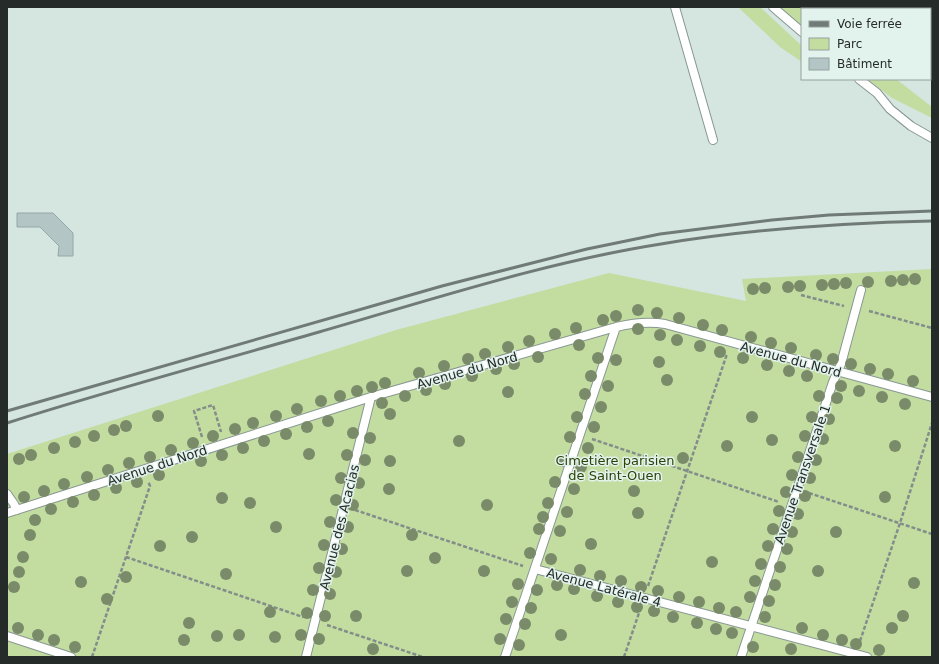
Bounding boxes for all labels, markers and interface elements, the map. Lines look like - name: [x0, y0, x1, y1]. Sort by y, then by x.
- legend: [801, 8, 931, 80]
- text: Voie ferrée: [837, 17, 902, 31]
- text: Parc: [837, 37, 862, 51]
- text: Bâtiment: [837, 57, 892, 71]
- street label: Avenue du Nord: [739, 339, 843, 380]
- street label: Avenue du Nord: [415, 349, 519, 392]
- street label: Avenue Transversale 1: [772, 402, 833, 546]
- street label: Avenue du Nord: [105, 442, 209, 489]
- park label: Cimetière parisien de Saint-Ouen: [555, 453, 675, 483]
- street label: Avenue des Acacias: [317, 463, 362, 591]
- street label: Avenue Latérale 4: [545, 565, 663, 610]

